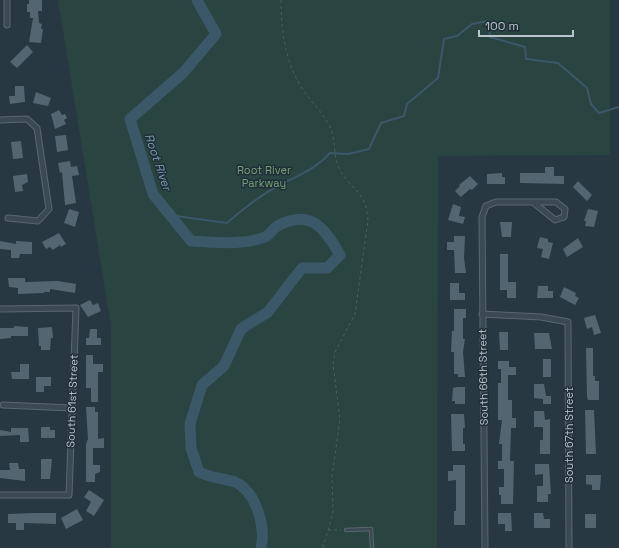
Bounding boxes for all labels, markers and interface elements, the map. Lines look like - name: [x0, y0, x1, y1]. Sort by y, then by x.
- scale bar: [479, 12, 573, 38]
- text: 100 m: [485, 18, 519, 34]
- water label: Root River: [141, 131, 176, 194]
- park label: Root River Parkway: [237, 163, 291, 190]
- street label: South 66th Street: [475, 329, 491, 425]
- street label: South 61st Street: [63, 354, 81, 448]
- street label: South 67th Street: [562, 387, 576, 483]

